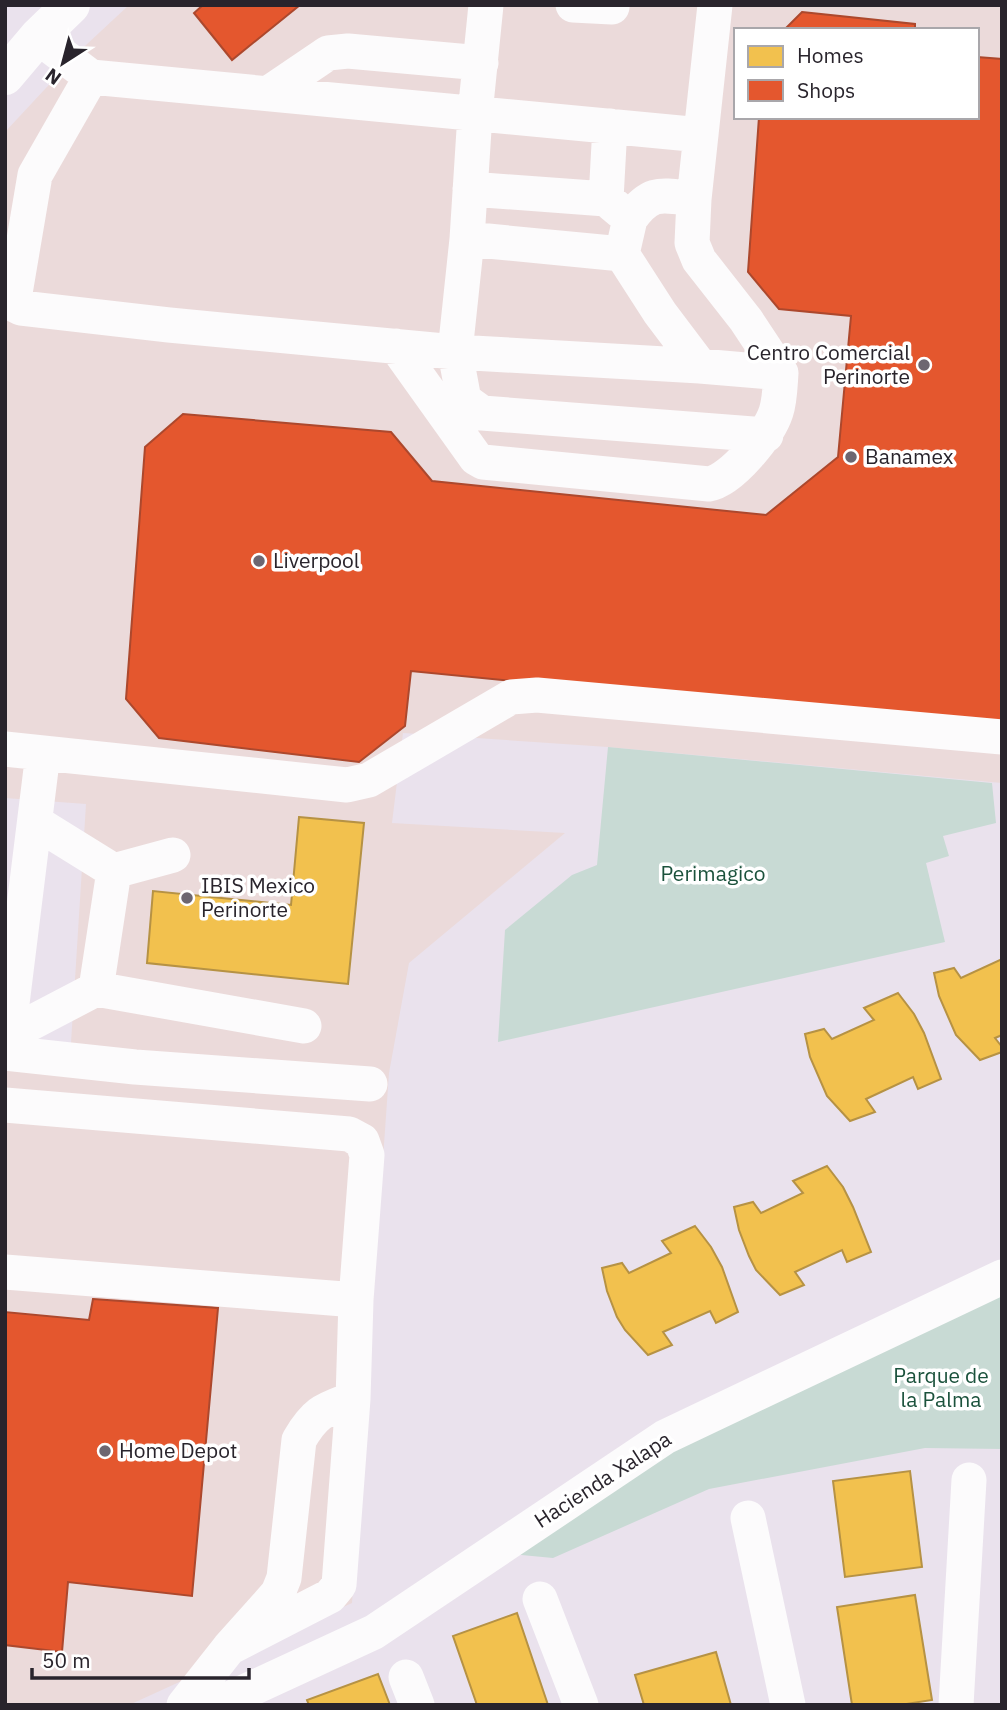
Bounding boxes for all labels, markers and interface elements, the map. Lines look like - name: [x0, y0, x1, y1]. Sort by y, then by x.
- north arrow: [28, 28, 98, 98]
- legend: [734, 28, 979, 119]
- text: Homes: [797, 41, 864, 69]
- text: N: [40, 63, 66, 91]
- text: Shops: [797, 76, 855, 104]
- place label: Centro Comercial Perinorte: [747, 338, 910, 390]
- marker: Centro Comercial Perinorte: [916, 357, 932, 373]
- place label: Banamex: [865, 442, 954, 470]
- marker: Banamex: [843, 449, 859, 465]
- place label: Liverpool: [273, 546, 360, 574]
- marker: Liverpool: [251, 553, 267, 569]
- park label: Perimagico: [661, 859, 765, 887]
- place label: IBIS Mexico Perinorte: [201, 871, 315, 923]
- marker: IBIS Mexico Perinorte: [179, 890, 195, 906]
- park label: Parque de la Palma: [893, 1361, 989, 1413]
- street label: Hacienda Xalapa: [529, 1424, 676, 1534]
- place label: Home Depot: [119, 1436, 237, 1464]
- marker: Home Depot: [97, 1443, 113, 1459]
- scale bar: [32, 1636, 248, 1680]
- text: 50 m: [42, 1646, 91, 1674]

